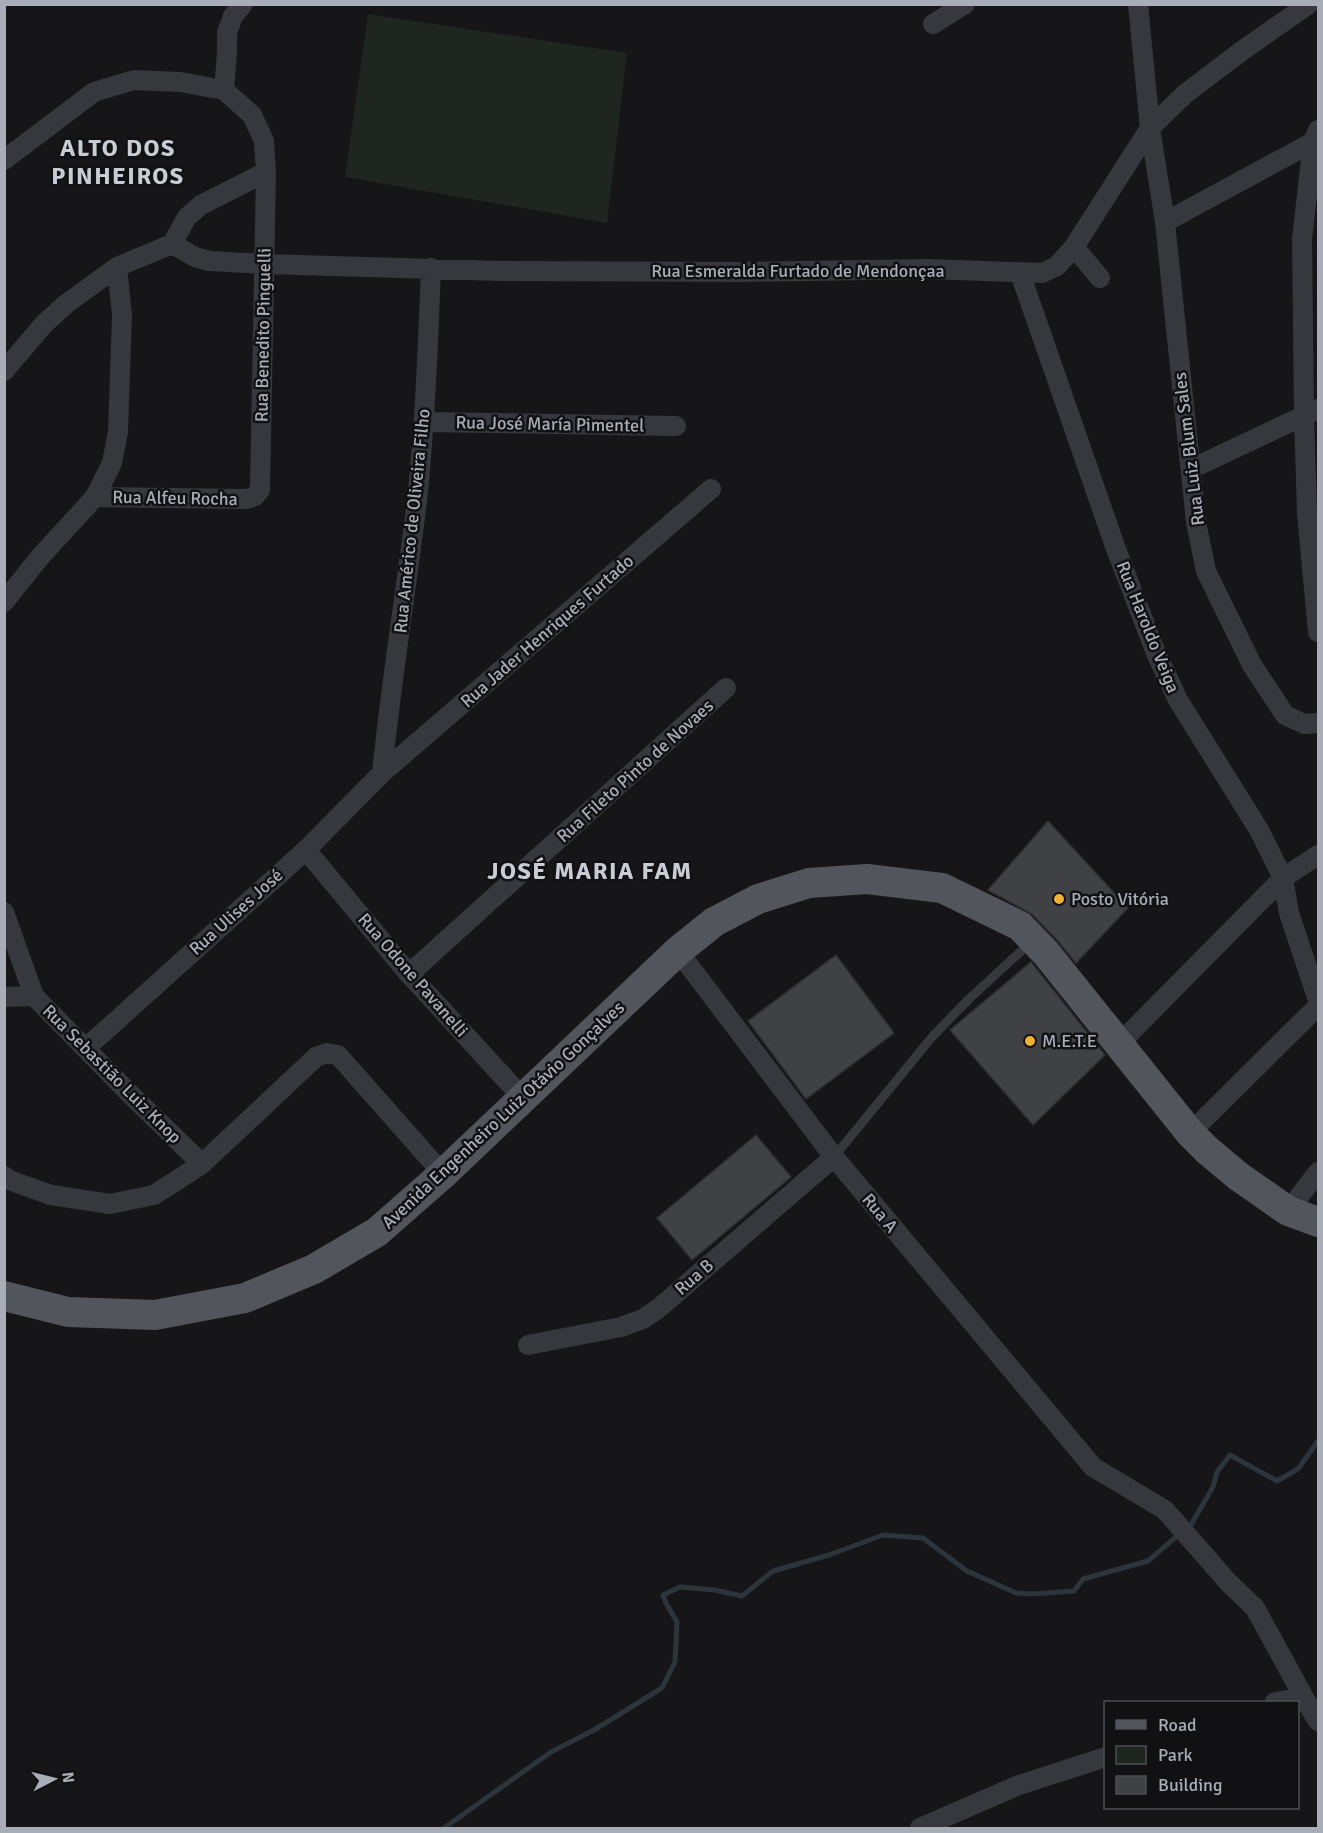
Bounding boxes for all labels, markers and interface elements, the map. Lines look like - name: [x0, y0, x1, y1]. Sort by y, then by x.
- district label: ALTO DOS PINHEIROS: [51, 133, 185, 191]
- street label: Rua Benedito Pinguelli: [250, 248, 276, 422]
- street label: Rua Esmeralda Furtado de Mendonçaa: [651, 260, 945, 282]
- street label: Rua Luiz Blum Sales: [1169, 371, 1209, 527]
- street label: Rua Américo de Oliveira Filho: [389, 408, 435, 634]
- street label: Rua José María Pimentel: [455, 411, 645, 437]
- street label: Rua Alfeu Rocha: [112, 486, 238, 510]
- street label: Rua Jader Henriques Furtado: [456, 550, 638, 712]
- street label: Rua Haroldo Veiga: [1112, 558, 1184, 696]
- street label: Rua Fileto Pinto de Novaes: [552, 695, 718, 847]
- district label: JOSÉ MARIA FAM: [487, 856, 693, 886]
- street label: Rua Ulises José: [185, 864, 287, 960]
- place label: Posto Vitória: [1071, 888, 1169, 910]
- marker: Posto Vitória: [1052, 892, 1066, 906]
- street label: Rua Odone Pavanelli: [353, 909, 473, 1041]
- street label: Avenida Engenheiro Luiz Otávio Gonçalves: [377, 996, 629, 1233]
- street label: Rua Sebastião Luiz Knop: [38, 1000, 186, 1148]
- place label: M.E.T.E: [1042, 1030, 1097, 1052]
- marker: M.E.T.E: [1023, 1034, 1037, 1048]
- street label: Rua A: [857, 1189, 903, 1237]
- street label: Rua B: [670, 1254, 718, 1300]
- legend: [1104, 1701, 1299, 1809]
- text: Road: [1158, 1714, 1197, 1736]
- text: Park: [1158, 1744, 1193, 1766]
- north arrow: [24, 1749, 84, 1809]
- text: N: [57, 1771, 78, 1784]
- text: Building: [1158, 1774, 1222, 1796]

